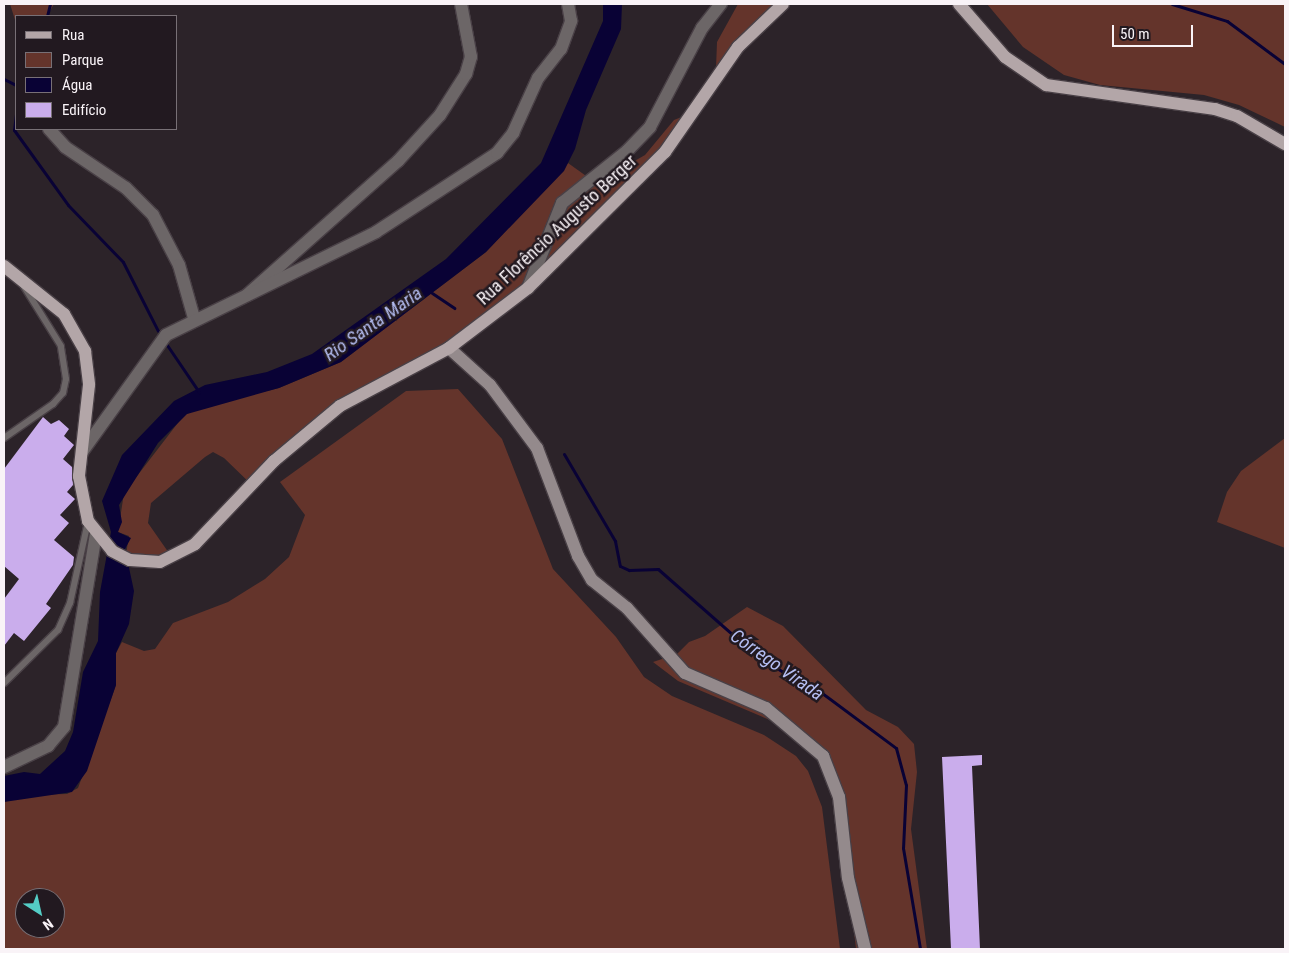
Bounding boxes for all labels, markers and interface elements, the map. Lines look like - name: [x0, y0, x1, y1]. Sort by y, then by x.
- legend: [15, 15, 178, 130]
- scale bar: [1114, 15, 1195, 47]
- text: 50 m: [1120, 25, 1150, 43]
- text: Rua: [62, 26, 84, 44]
- text: Parque: [62, 51, 104, 69]
- text: Água: [62, 76, 92, 94]
- text: Edifício: [62, 101, 106, 119]
- street label: Rua Florêncio Augusto Berger: [473, 150, 641, 310]
- water label: Rio Santa Maria: [319, 282, 427, 366]
- water label: Córrego Virada: [726, 624, 828, 706]
- north arrow: [15, 888, 65, 938]
- text: N: [40, 915, 56, 933]

